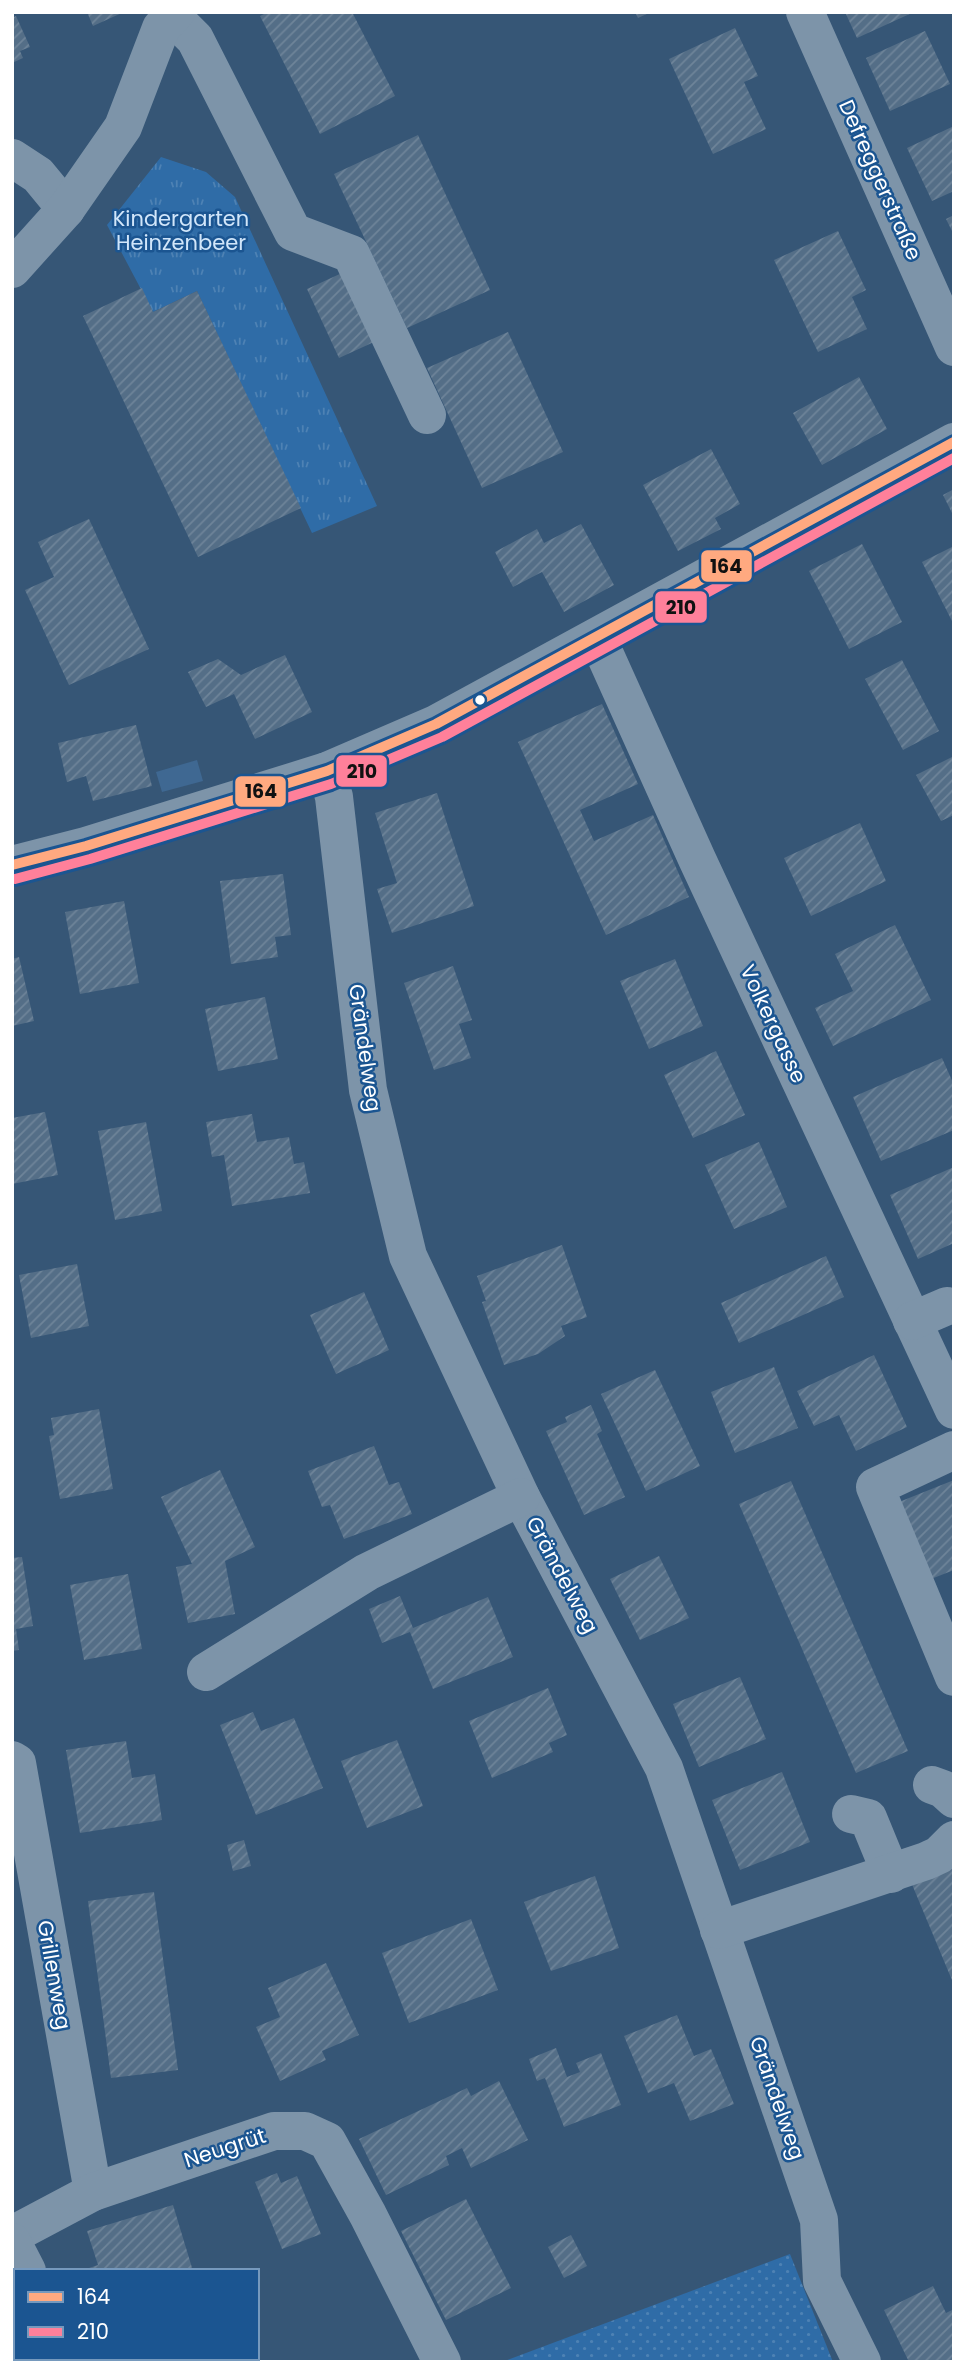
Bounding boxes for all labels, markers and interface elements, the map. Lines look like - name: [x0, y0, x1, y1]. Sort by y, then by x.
- street label: Defreggerstraße: [832, 95, 929, 265]
- park label: Kindergarten Heinzenbeer: [113, 204, 249, 257]
- line badge: 164: [700, 549, 753, 583]
- text: 164: [710, 553, 742, 580]
- line badge: 210: [654, 590, 708, 624]
- text: 210: [666, 594, 696, 621]
- unlabelled marker: [473, 693, 487, 707]
- line badge: 210: [335, 754, 388, 788]
- text: 210: [347, 758, 377, 785]
- line badge: 164: [234, 775, 287, 808]
- text: 164: [245, 778, 277, 805]
- street label: Volkergasse: [733, 960, 814, 1088]
- street label: Grändelweg: [342, 982, 389, 1114]
- street label: Grändelweg: [519, 1511, 605, 1638]
- street label: Grillenweg: [31, 1918, 78, 2032]
- street label: Grändelweg: [743, 2032, 812, 2163]
- street label: Neugrüt: [180, 2121, 269, 2174]
- legend: [14, 2269, 259, 2360]
- text: 164: [77, 2282, 110, 2311]
- text: 210: [77, 2317, 109, 2346]

